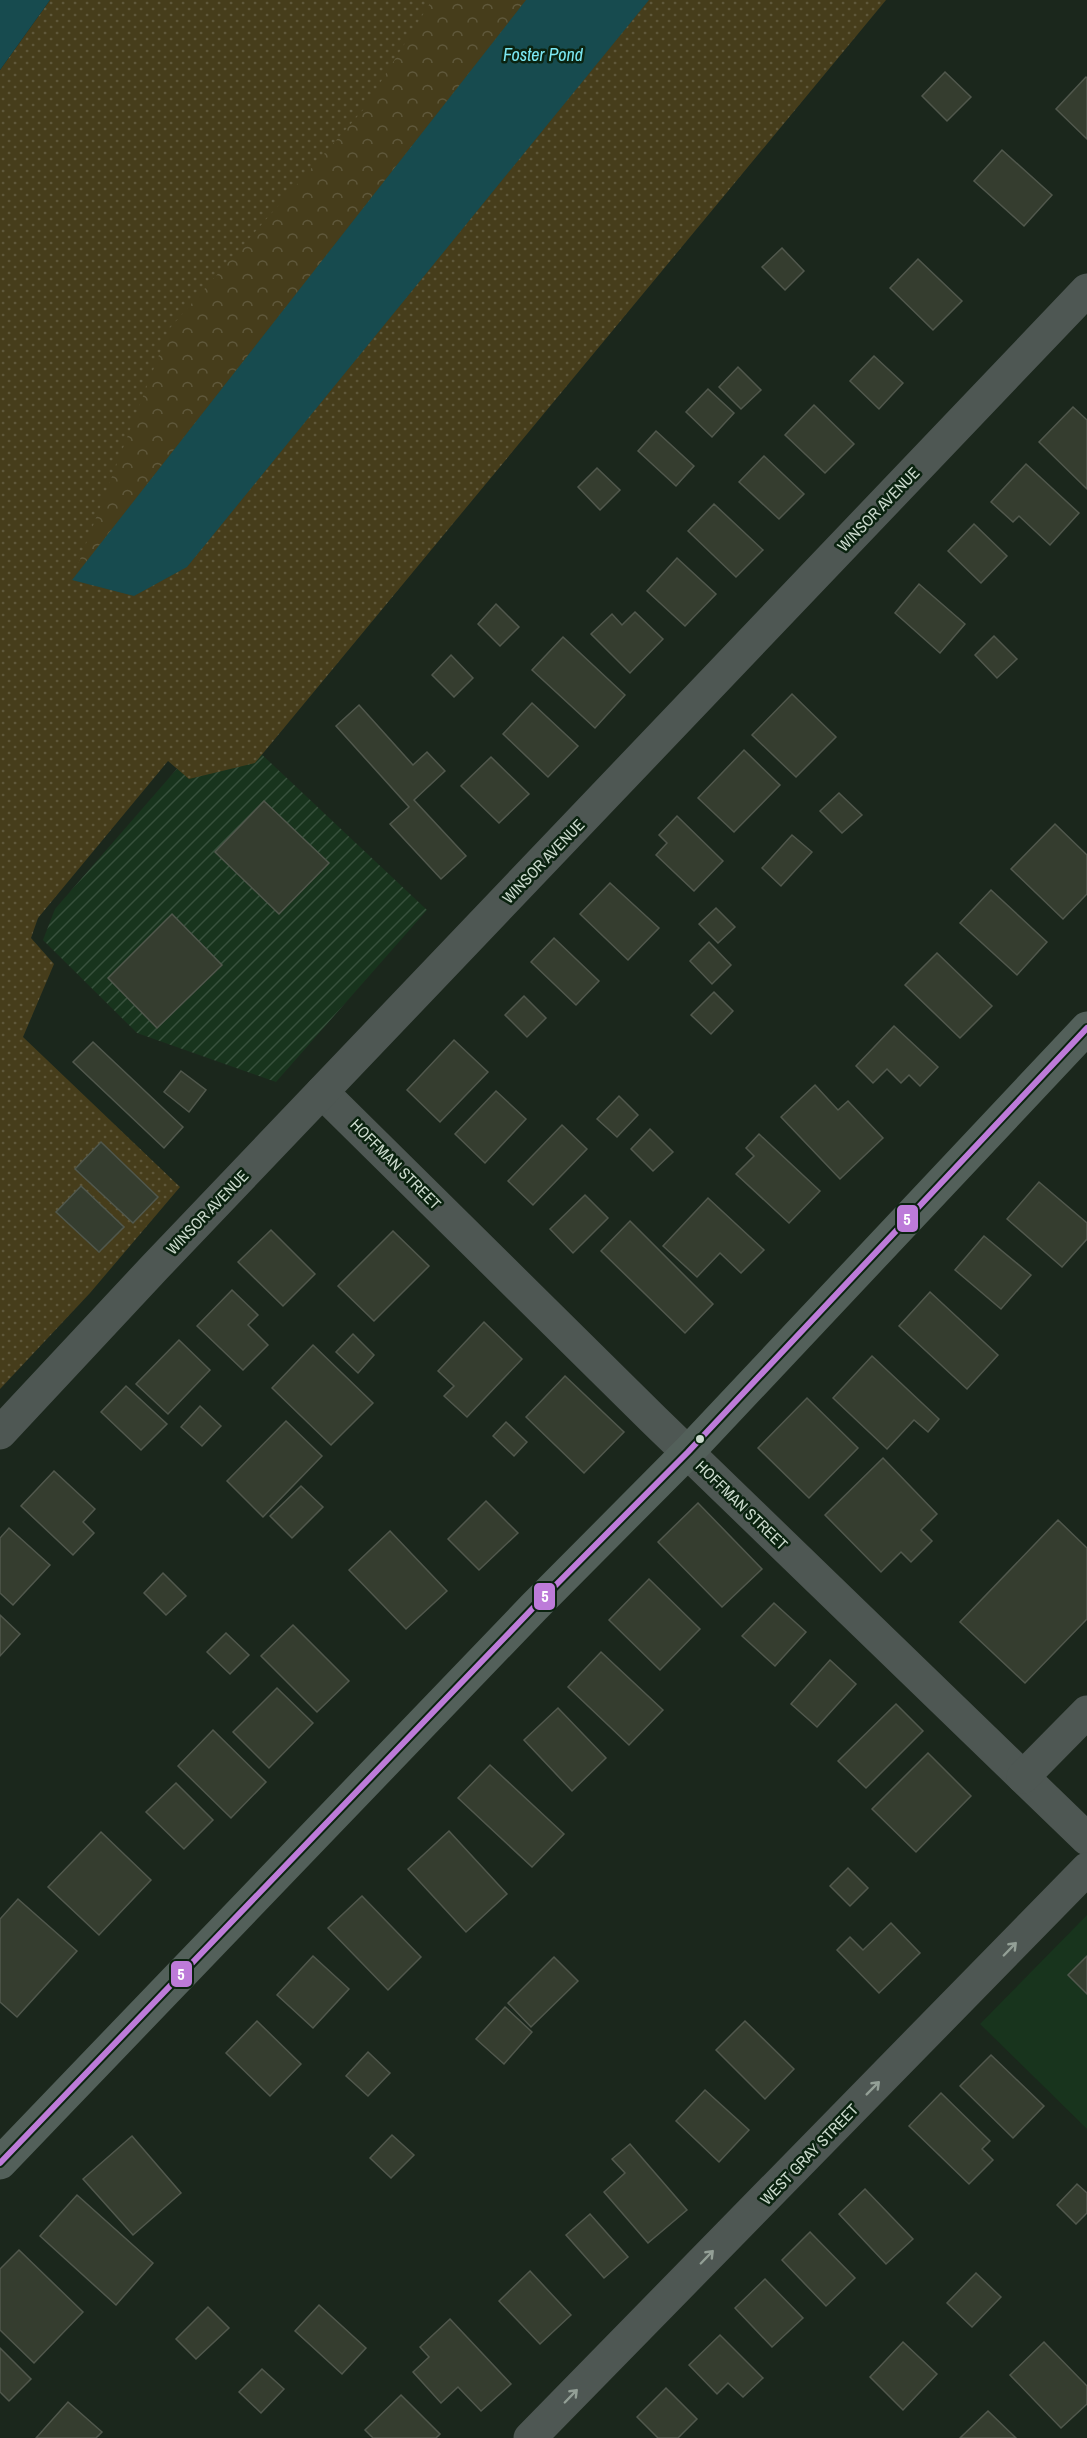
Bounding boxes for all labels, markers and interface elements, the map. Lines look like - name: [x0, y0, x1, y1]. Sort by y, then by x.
- water label: Foster Pond: [503, 42, 584, 67]
- street label: WINSOR AVENUE: [832, 462, 924, 556]
- street label: WINSOR AVENUE: [497, 814, 589, 908]
- street label: HOFFMAN STREET: [346, 1114, 446, 1214]
- street label: WINSOR AVENUE: [161, 1165, 253, 1259]
- line badge: 5: [896, 1204, 919, 1233]
- text: 5: [903, 1208, 911, 1230]
- unlabelled marker: [694, 1433, 706, 1445]
- street label: HOFFMAN STREET: [691, 1455, 793, 1555]
- line badge: 5: [533, 1582, 556, 1611]
- text: 5: [541, 1585, 549, 1607]
- one-way arrow: [1003, 1941, 1017, 1956]
- line badge: 5: [170, 1960, 193, 1988]
- text: 5: [177, 1963, 185, 1985]
- one-way arrow: [866, 2080, 881, 2095]
- street label: WEST GRAY STREET: [755, 2099, 863, 2209]
- one-way arrow: [700, 2249, 715, 2264]
- one-way arrow: [563, 2389, 578, 2404]

